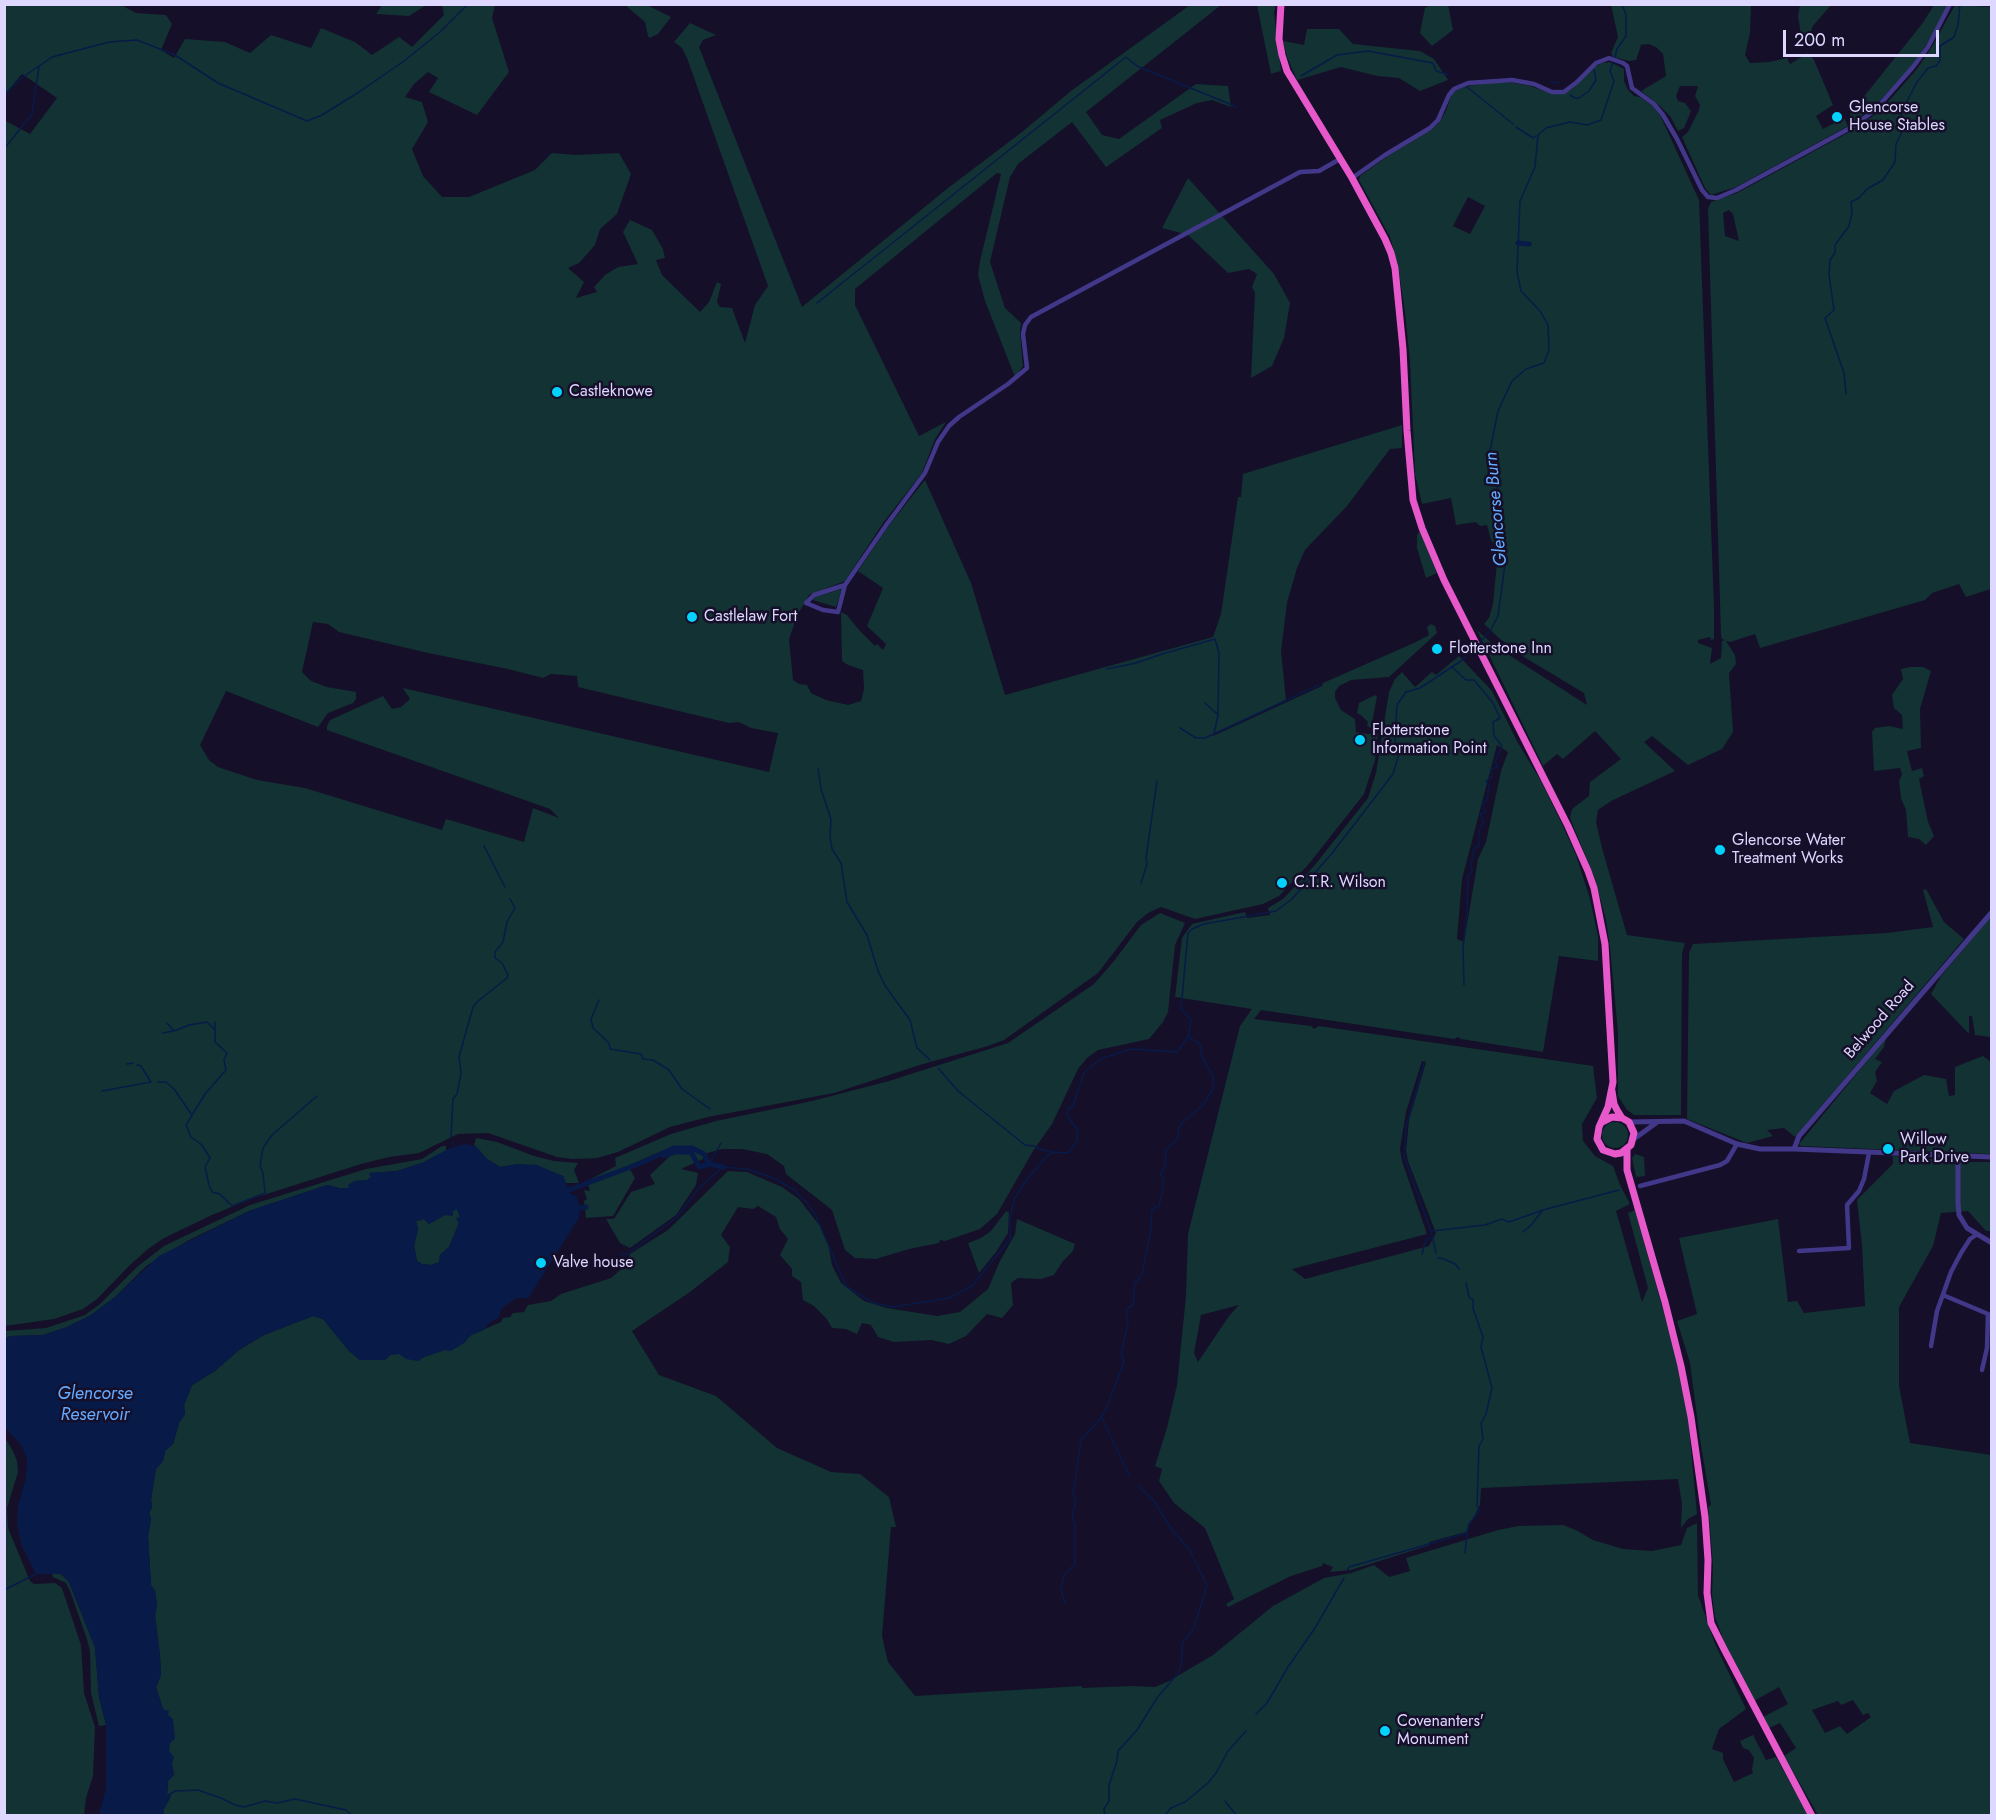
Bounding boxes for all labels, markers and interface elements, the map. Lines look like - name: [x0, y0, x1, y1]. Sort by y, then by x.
- scale bar: [1786, 18, 1942, 56]
- text: 200 m: [1794, 27, 1845, 53]
- place label: Glencorse House Stables: [1849, 98, 1945, 136]
- marker: Glencorse House Stables: [1830, 110, 1844, 124]
- place label: Castleknowe: [569, 382, 653, 402]
- marker: Castleknowe: [550, 385, 564, 399]
- water label: Glencorse Burn: [1481, 451, 1513, 567]
- place label: Castlelaw Fort: [704, 607, 797, 627]
- marker: Castlelaw Fort: [685, 610, 699, 624]
- place label: Flotterstone Inn: [1449, 639, 1552, 659]
- marker: Flotterstone Inn: [1430, 642, 1444, 656]
- place label: Flotterstone Information Point: [1372, 721, 1487, 759]
- marker: Flotterstone Information Point: [1353, 733, 1367, 747]
- place label: Glencorse Water Treatment Works: [1732, 831, 1846, 869]
- marker: Glencorse Water Treatment Works: [1713, 843, 1727, 857]
- place label: C.T.R. Wilson: [1294, 873, 1386, 893]
- marker: C.T.R. Wilson: [1275, 876, 1289, 890]
- street label: Belwood Road: [1841, 977, 1919, 1063]
- place label: Willow Park Drive: [1900, 1130, 1969, 1168]
- marker: Willow Park Drive: [1881, 1142, 1895, 1156]
- place label: Valve house: [553, 1253, 633, 1273]
- marker: Valve house: [534, 1256, 548, 1270]
- water label: Glencorse Reservoir: [57, 1384, 133, 1426]
- place label: Covenanters' Monument: [1397, 1712, 1484, 1750]
- marker: Covenanters' Monument: [1378, 1724, 1392, 1738]

